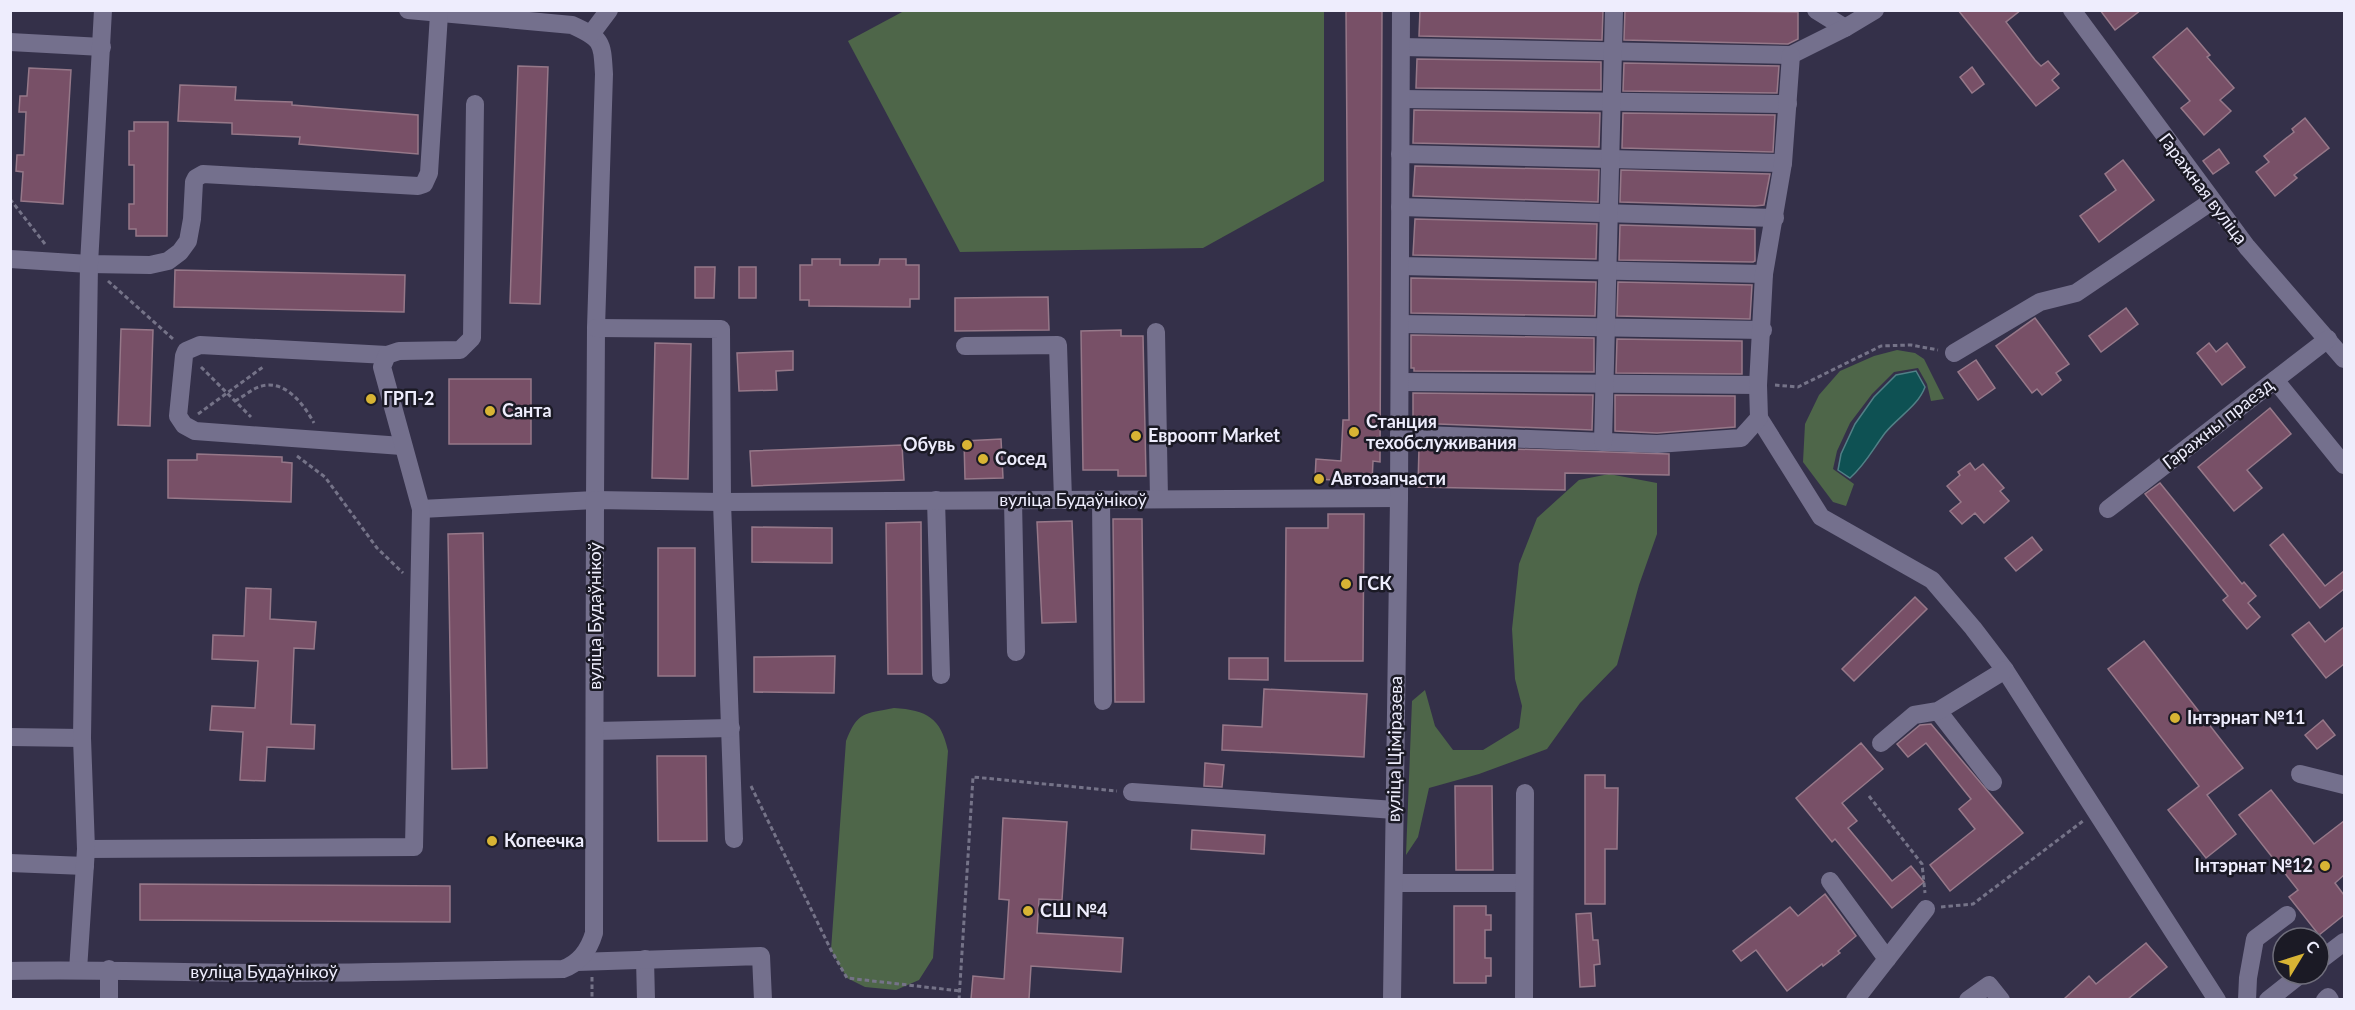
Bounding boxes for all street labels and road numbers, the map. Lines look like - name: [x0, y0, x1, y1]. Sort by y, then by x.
- street label: Гаражная вуліца: [2155, 128, 2253, 248]
- street label: Гаражны праезд: [2158, 373, 2277, 473]
- street label: вуліца Будаўнікоў: [999, 488, 1147, 510]
- street label: вуліца Будаўнікоў: [583, 542, 605, 690]
- street label: вуліца Ціміразева: [1382, 676, 1406, 822]
- street label: вуліца Будаўнікоў: [190, 960, 338, 982]

